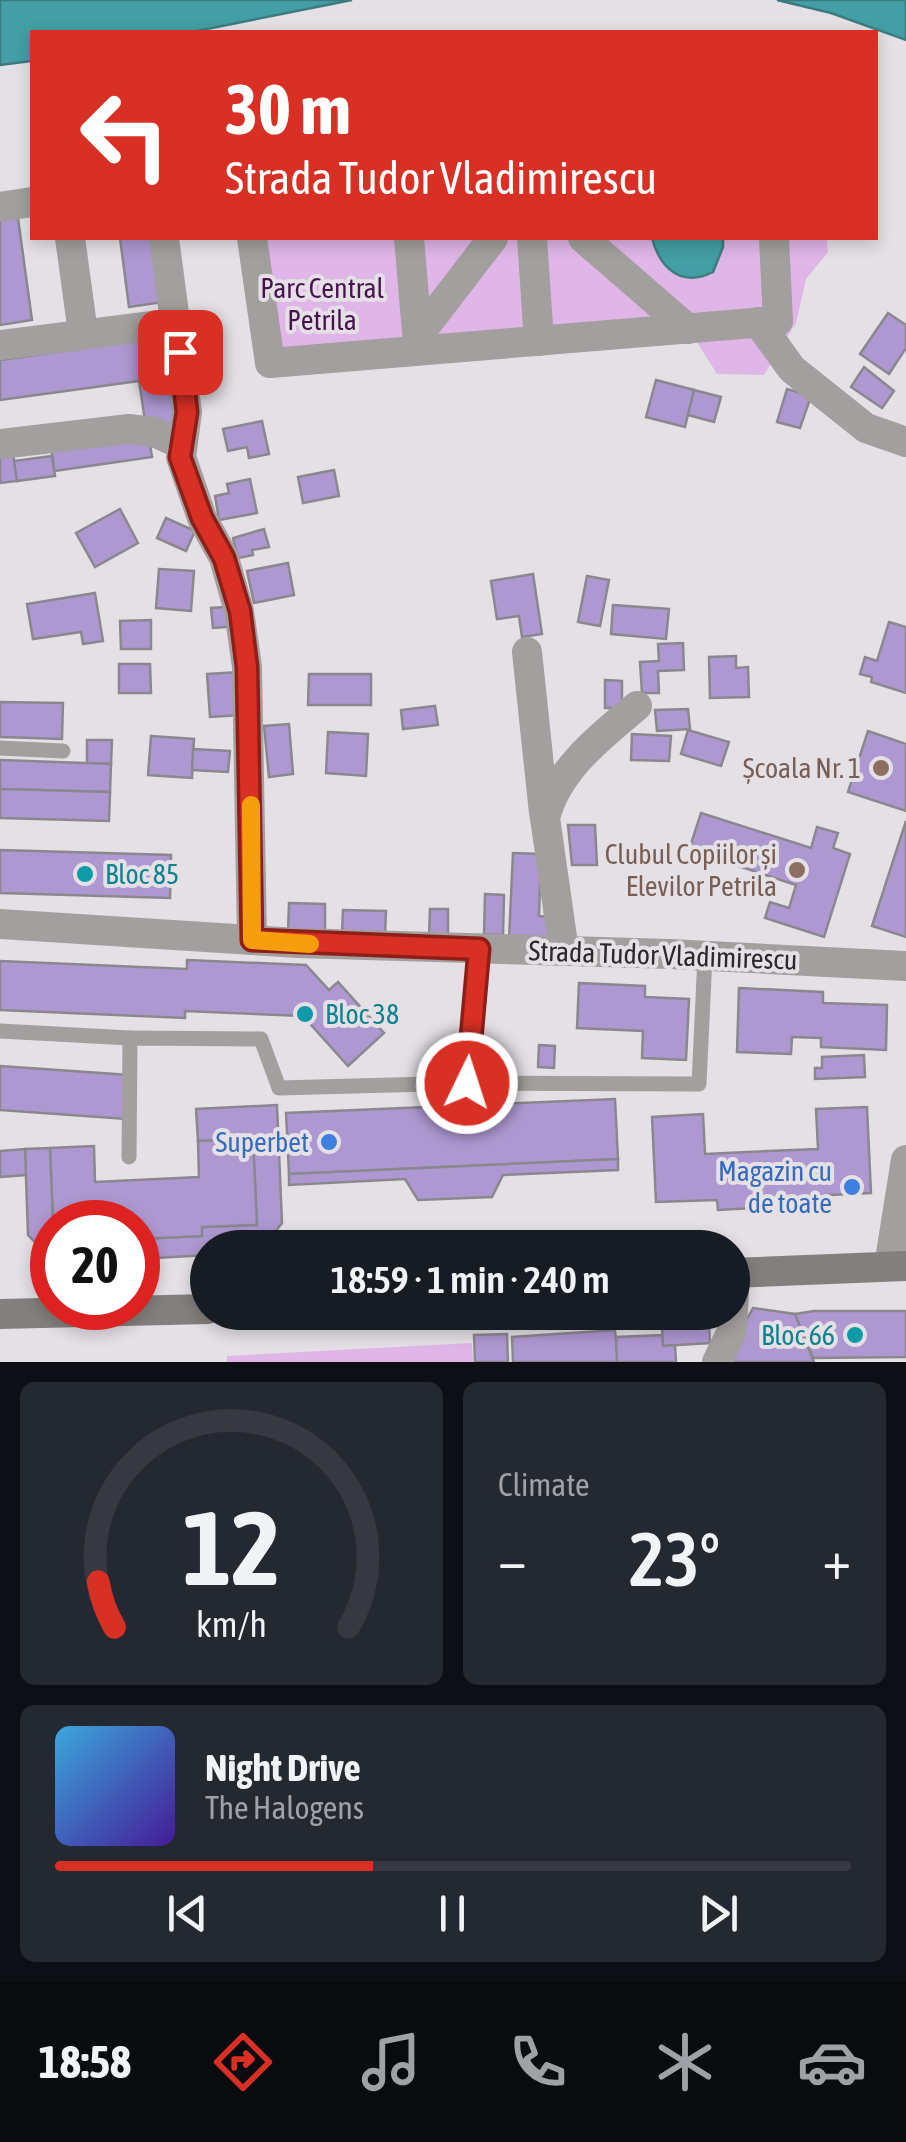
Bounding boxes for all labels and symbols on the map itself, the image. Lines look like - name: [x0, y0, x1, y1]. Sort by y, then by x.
- park label: Parc Central Petrila: [260, 272, 384, 336]
- pin: [138, 310, 223, 395]
- place label: Școala Nr. 1: [743, 752, 861, 784]
- marker: Școala Nr. 1: [870, 757, 892, 779]
- place label: Clubul Copiilor și Elevilor Petrila: [605, 838, 777, 902]
- place label: Bloc 85: [105, 858, 179, 890]
- marker: Clubul Copiilor și Elevilor Petrila: [786, 859, 808, 881]
- marker: Bloc 85: [74, 863, 96, 885]
- street label: Strada Tudor Vladimirescu: [528, 934, 798, 976]
- place label: Bloc 38: [325, 998, 399, 1030]
- marker: Bloc 38: [294, 1003, 316, 1025]
- position arrow: [415, 1031, 519, 1135]
- place label: Superbet: [215, 1126, 309, 1158]
- marker: Superbet: [318, 1131, 340, 1153]
- place label: Magazin cu de toate: [718, 1155, 832, 1219]
- marker: Magazin cu de toate: [841, 1176, 863, 1198]
- speed limit sign: 20: [30, 1200, 160, 1330]
- place label: Bloc 66: [761, 1319, 835, 1351]
- marker: Bloc 66: [844, 1324, 866, 1346]

